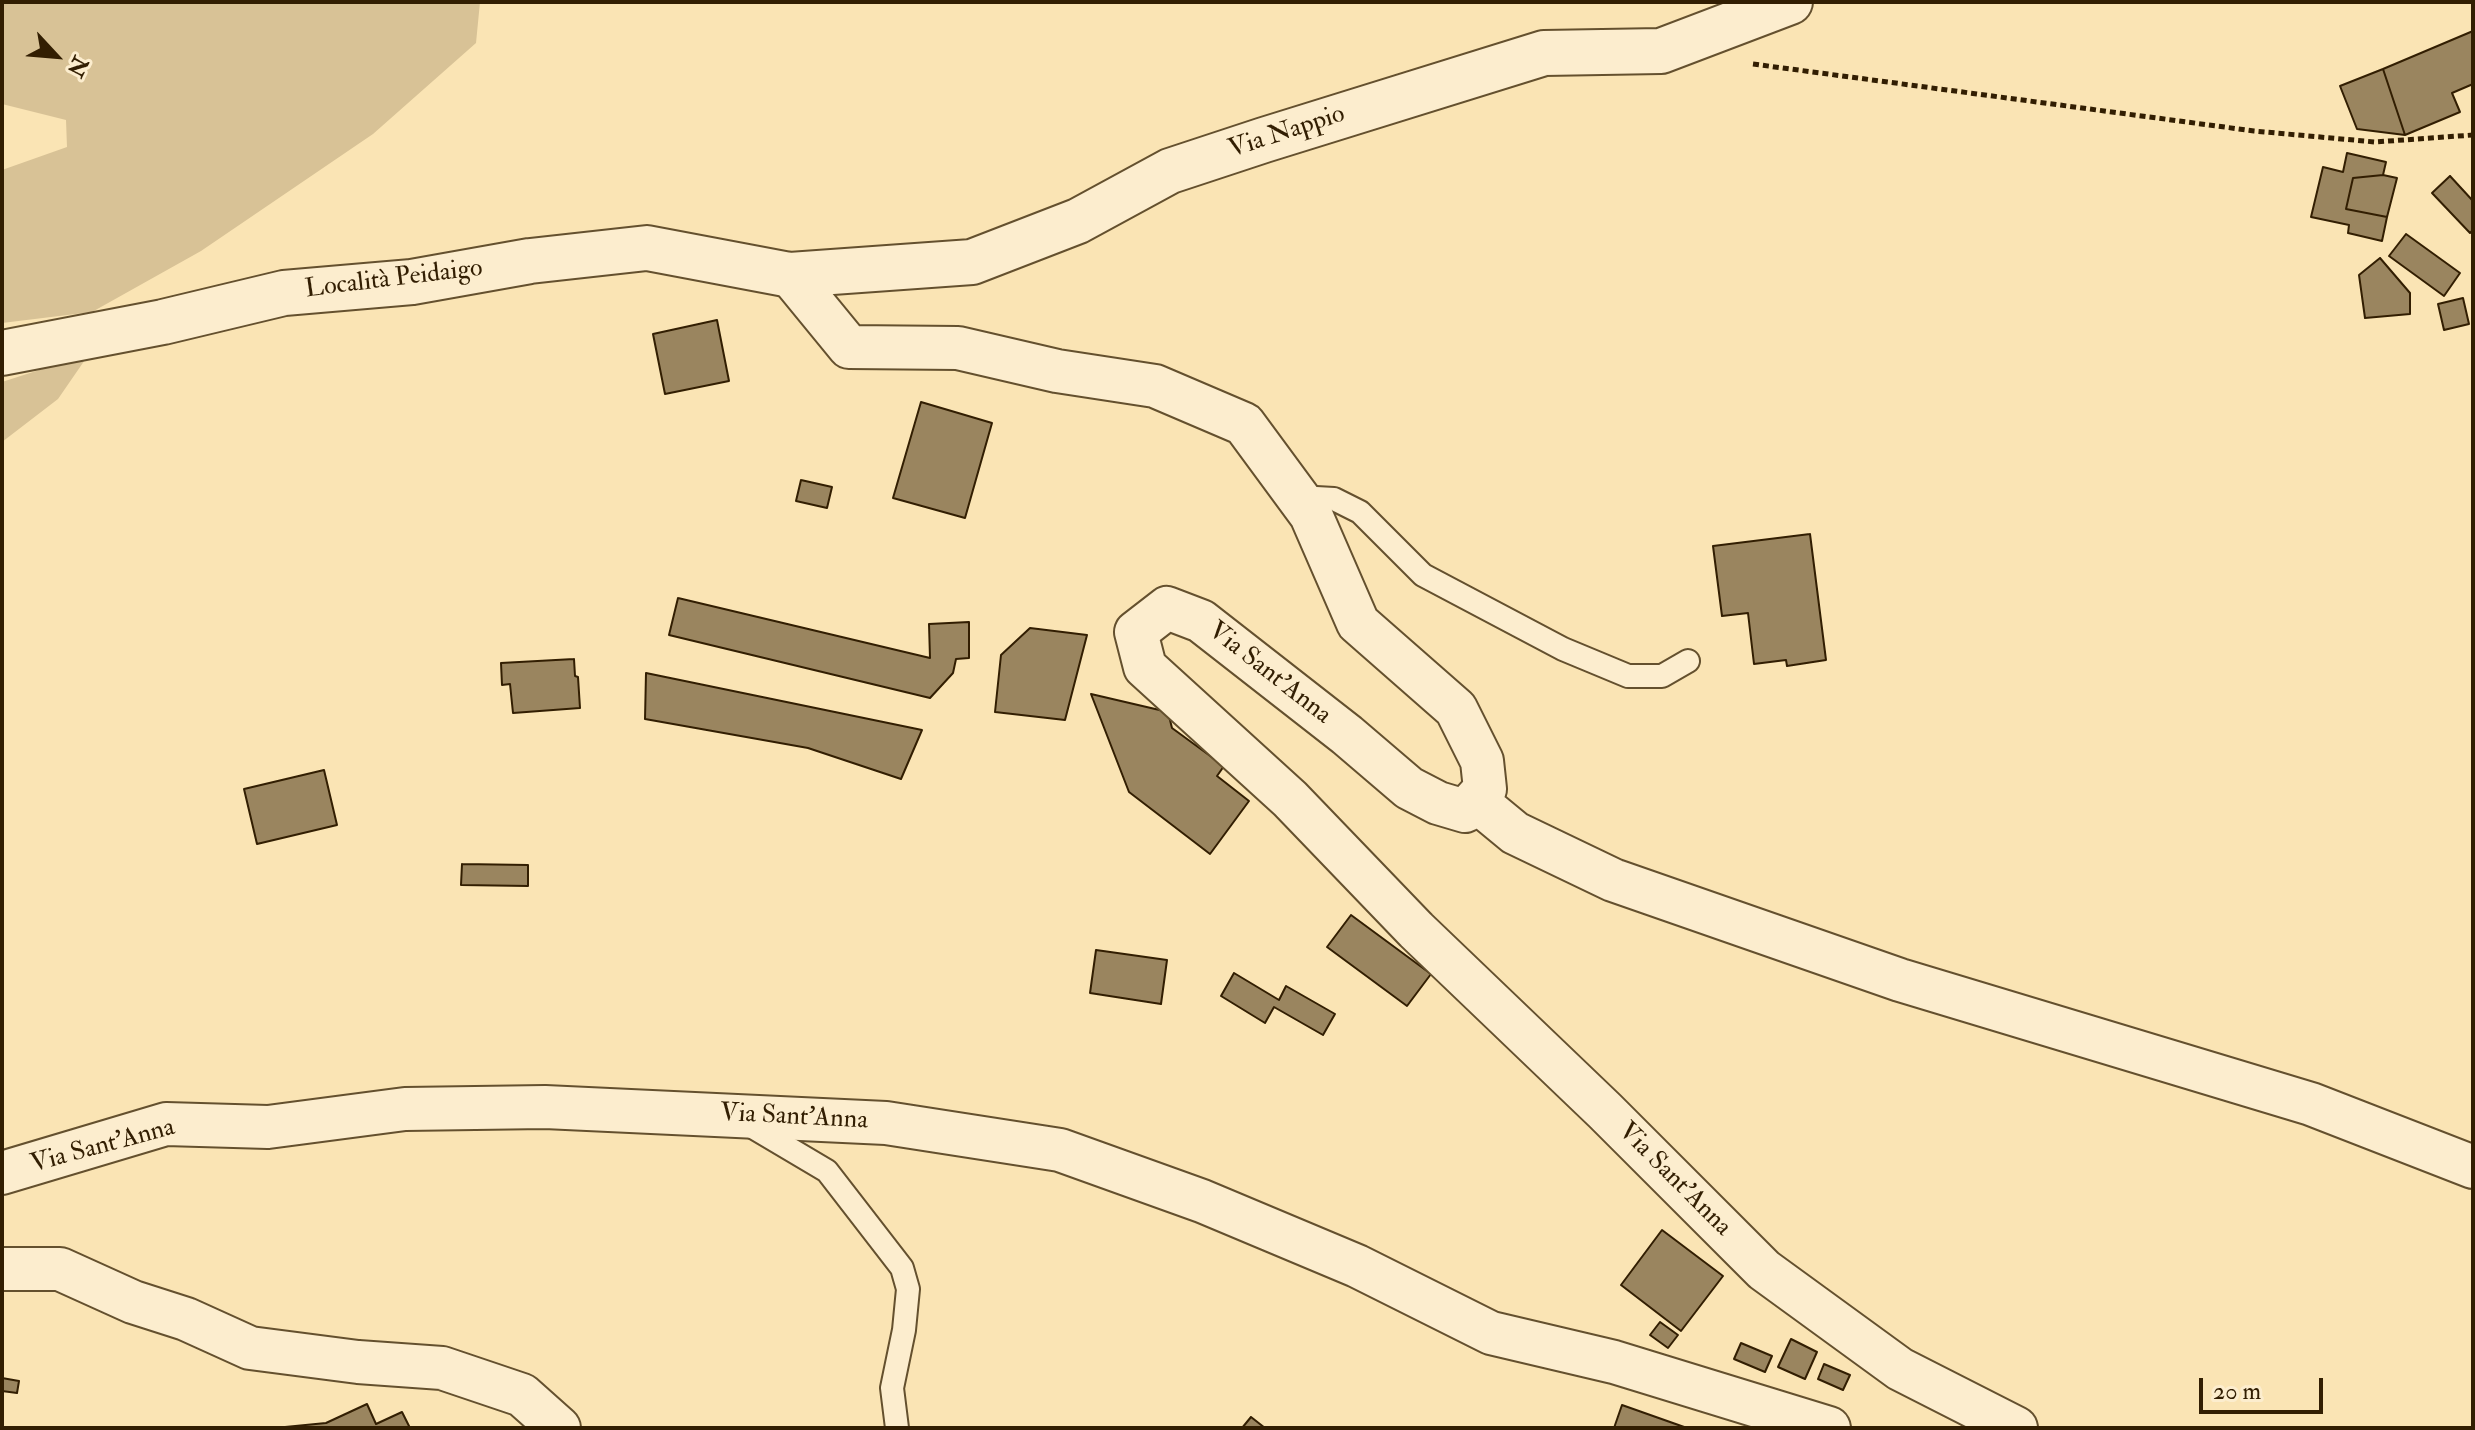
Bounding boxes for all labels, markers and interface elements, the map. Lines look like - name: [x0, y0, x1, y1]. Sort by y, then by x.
- north arrow: [16, 16, 96, 96]
- text: N: [61, 52, 94, 82]
- street label: Via Nappio: [1225, 100, 1349, 166]
- street label: Località Peidaigo: [303, 254, 485, 306]
- street label: Via Sant'Anna: [1201, 616, 1337, 732]
- street label: Via Sant'Anna: [719, 1099, 869, 1137]
- street label: Via Sant'Anna: [28, 1113, 178, 1181]
- street label: Via Sant'Anna: [1611, 1117, 1737, 1243]
- scale bar: [2203, 1362, 2327, 1412]
- text: 20 m: [2213, 1376, 2261, 1407]

